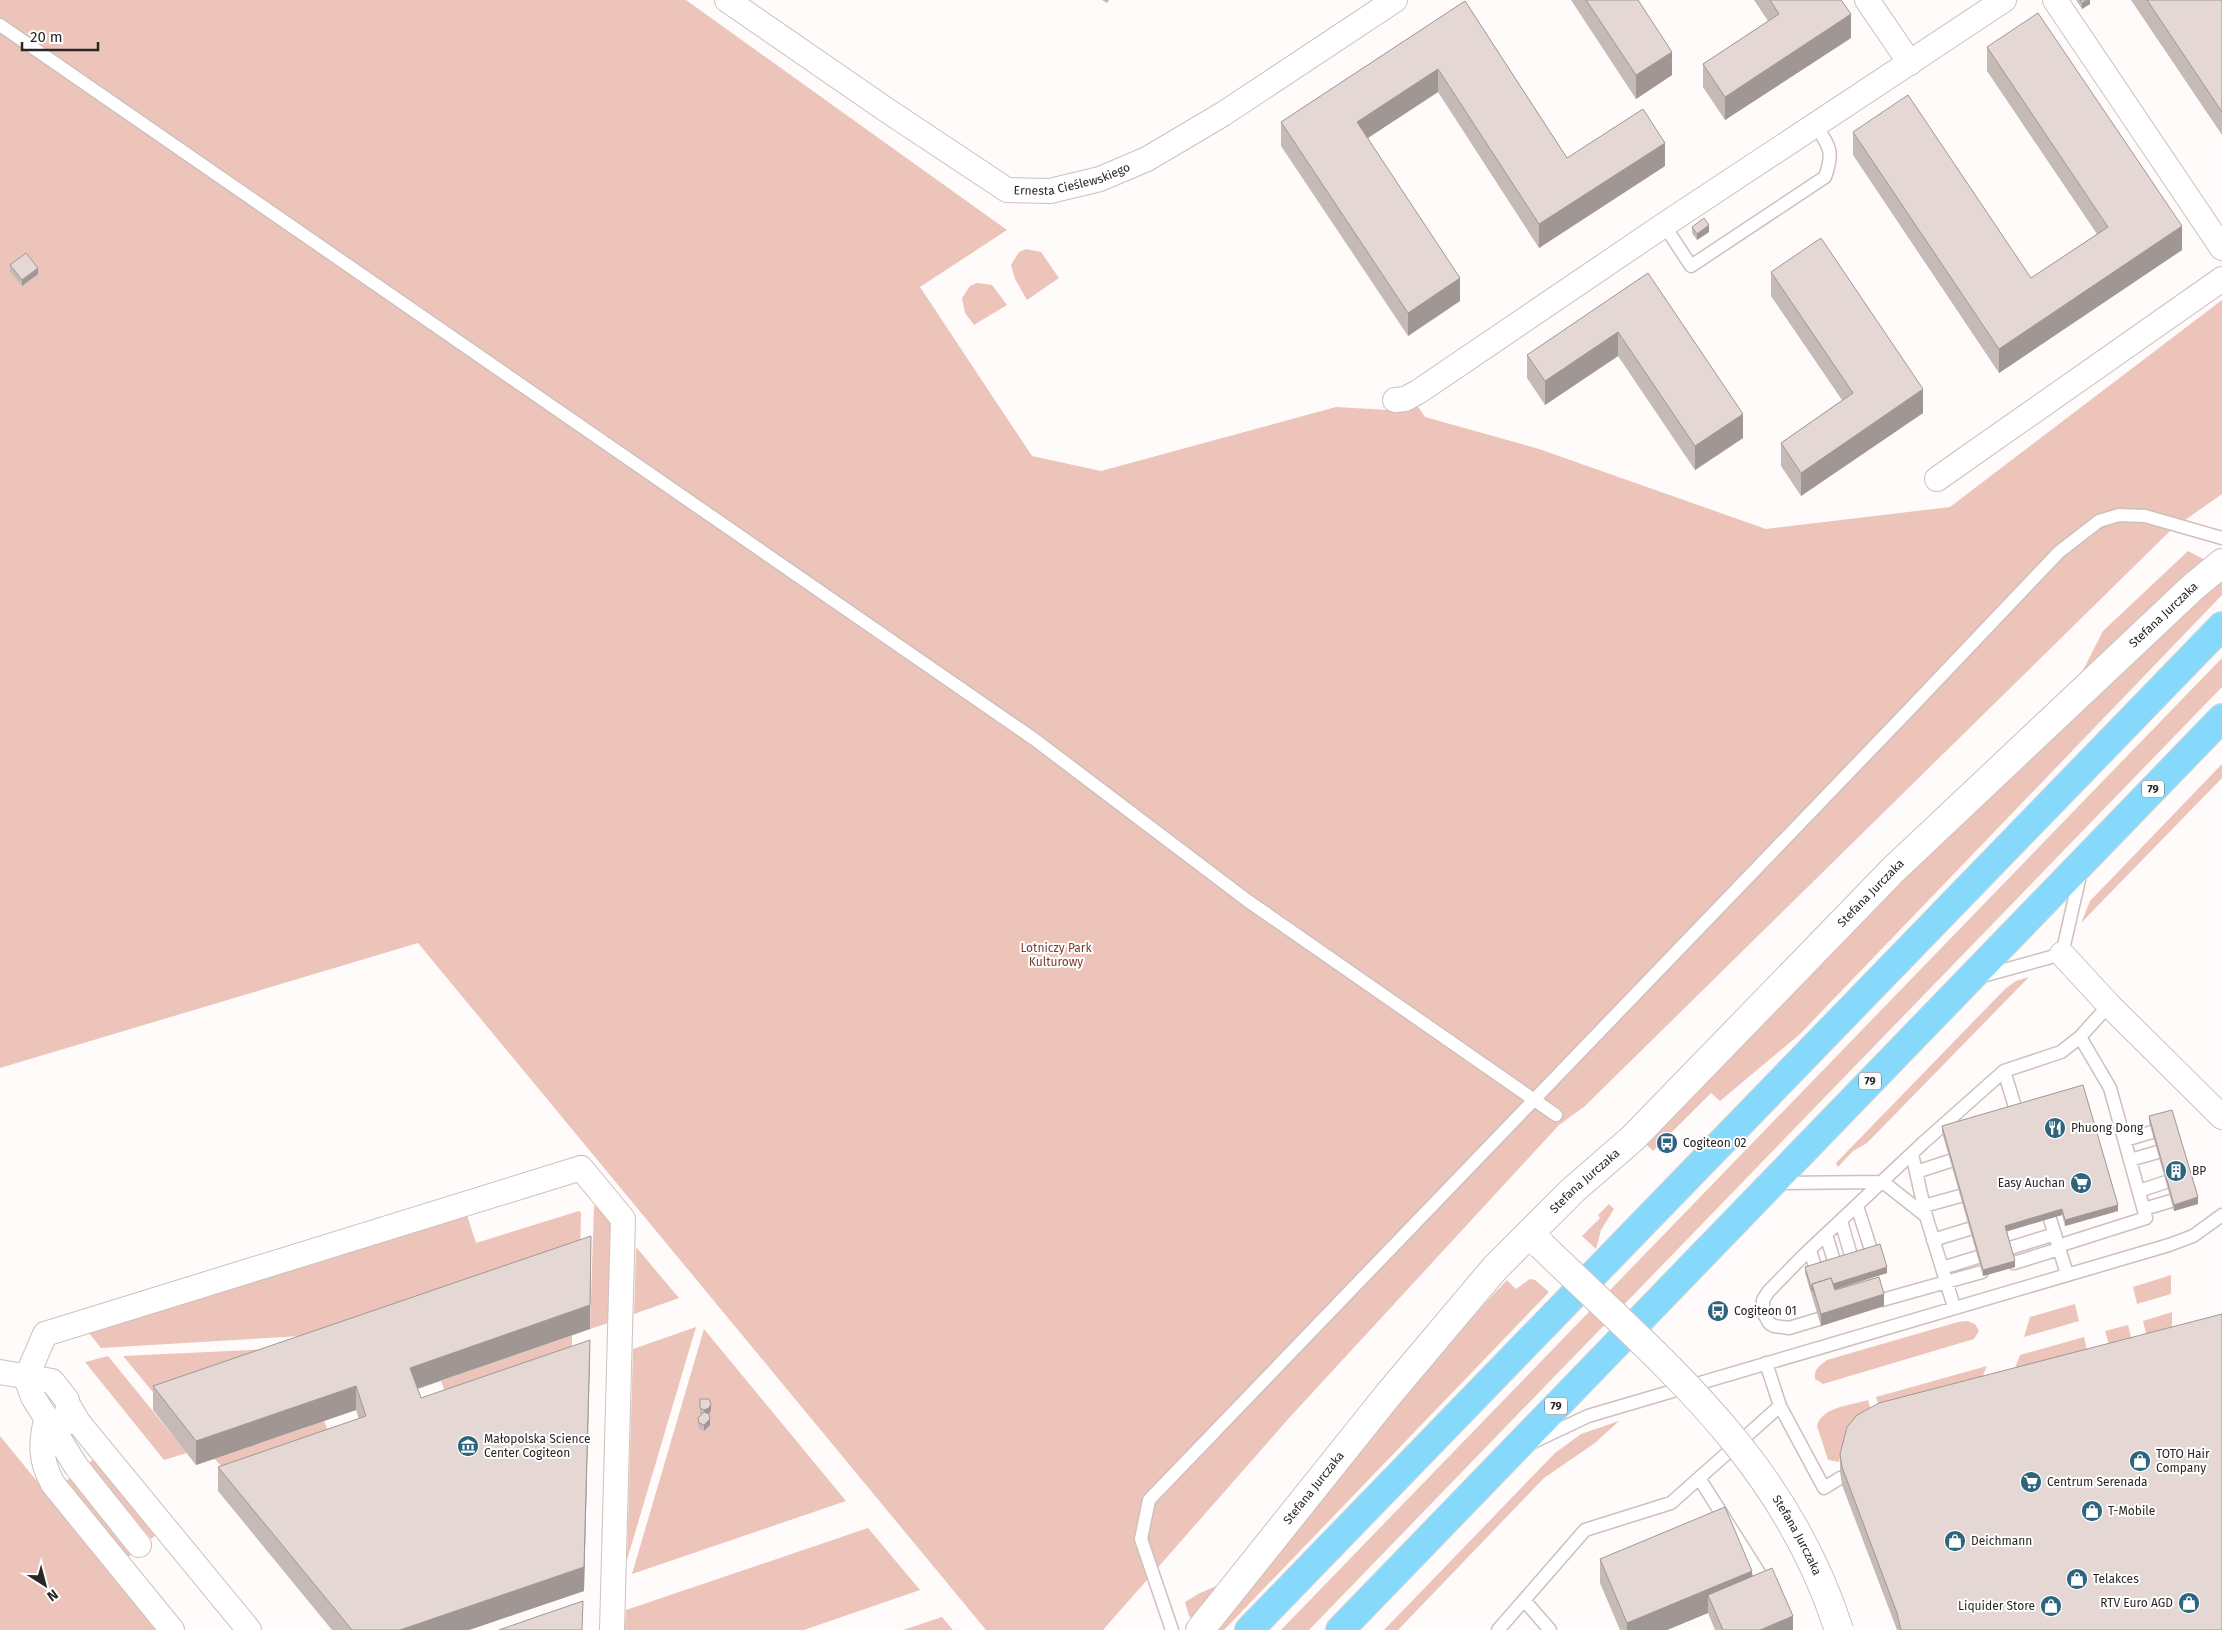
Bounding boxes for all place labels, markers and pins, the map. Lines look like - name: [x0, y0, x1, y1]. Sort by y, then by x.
- restaurant icon: Phuong Dong: [2043, 1116, 2067, 1140]
- place label: Phuong Dong: [2071, 1121, 2144, 1135]
- bus stop icon: Cogiteon 02: [1655, 1131, 1679, 1155]
- place label: Cogiteon 02: [1683, 1136, 1747, 1150]
- building icon: BP: [2164, 1159, 2188, 1183]
- place label: BP: [2192, 1164, 2206, 1178]
- supermarket icon: Easy Auchan: [2069, 1171, 2093, 1195]
- place label: Easy Auchan: [1998, 1176, 2065, 1190]
- bus stop icon: Cogiteon 01: [1706, 1299, 1730, 1323]
- place label: Cogiteon 01: [1734, 1304, 1797, 1318]
- place label: Małopolska Science Center Cogiteon: [484, 1432, 591, 1460]
- museum icon: Małopolska Science Center Cogiteon: [456, 1434, 480, 1458]
- place label: TOTO Hair Company: [2156, 1447, 2210, 1475]
- shop icon: TOTO Hair Company: [2128, 1449, 2152, 1473]
- supermarket icon: Centrum Serenada: [2019, 1470, 2043, 1494]
- place label: Centrum Serenada: [2047, 1475, 2148, 1489]
- shop icon: T-Mobile: [2080, 1499, 2104, 1523]
- place label: T-Mobile: [2108, 1504, 2155, 1518]
- shop icon: Deichmann: [1943, 1529, 1967, 1553]
- place label: Deichmann: [1971, 1534, 2032, 1548]
- shop icon: Telakces: [2065, 1567, 2089, 1591]
- place label: Telakces: [2093, 1572, 2139, 1586]
- shop icon: RTV Euro AGD: [2177, 1591, 2201, 1615]
- shop icon: Liquider Store: [2039, 1594, 2063, 1618]
- place label: RTV Euro AGD: [2100, 1596, 2173, 1610]
- place label: Liquider Store: [1958, 1599, 2035, 1613]

